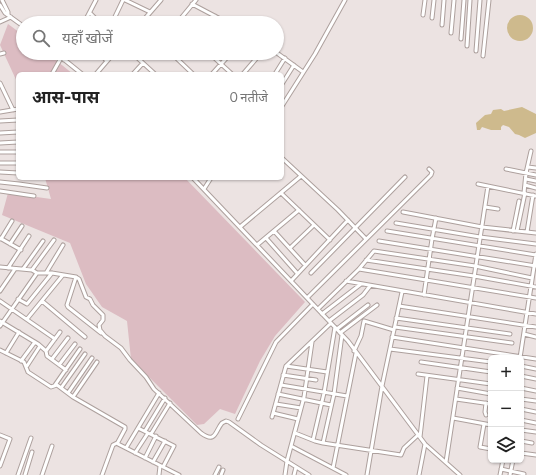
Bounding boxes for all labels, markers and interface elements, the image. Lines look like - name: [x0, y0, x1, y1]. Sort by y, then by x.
- search box: [16, 16, 284, 60]
- icon: search: [30, 27, 52, 49]
- text: यहाँ खोजें: [62, 28, 113, 46]
- text: आस-पास: [32, 86, 99, 107]
- text: 0 नतीजे: [229, 89, 268, 105]
- map controls: [488, 355, 524, 463]
- button: +: [488, 355, 524, 391]
- button: −: [488, 391, 524, 427]
- button: layers: [488, 427, 524, 463]

